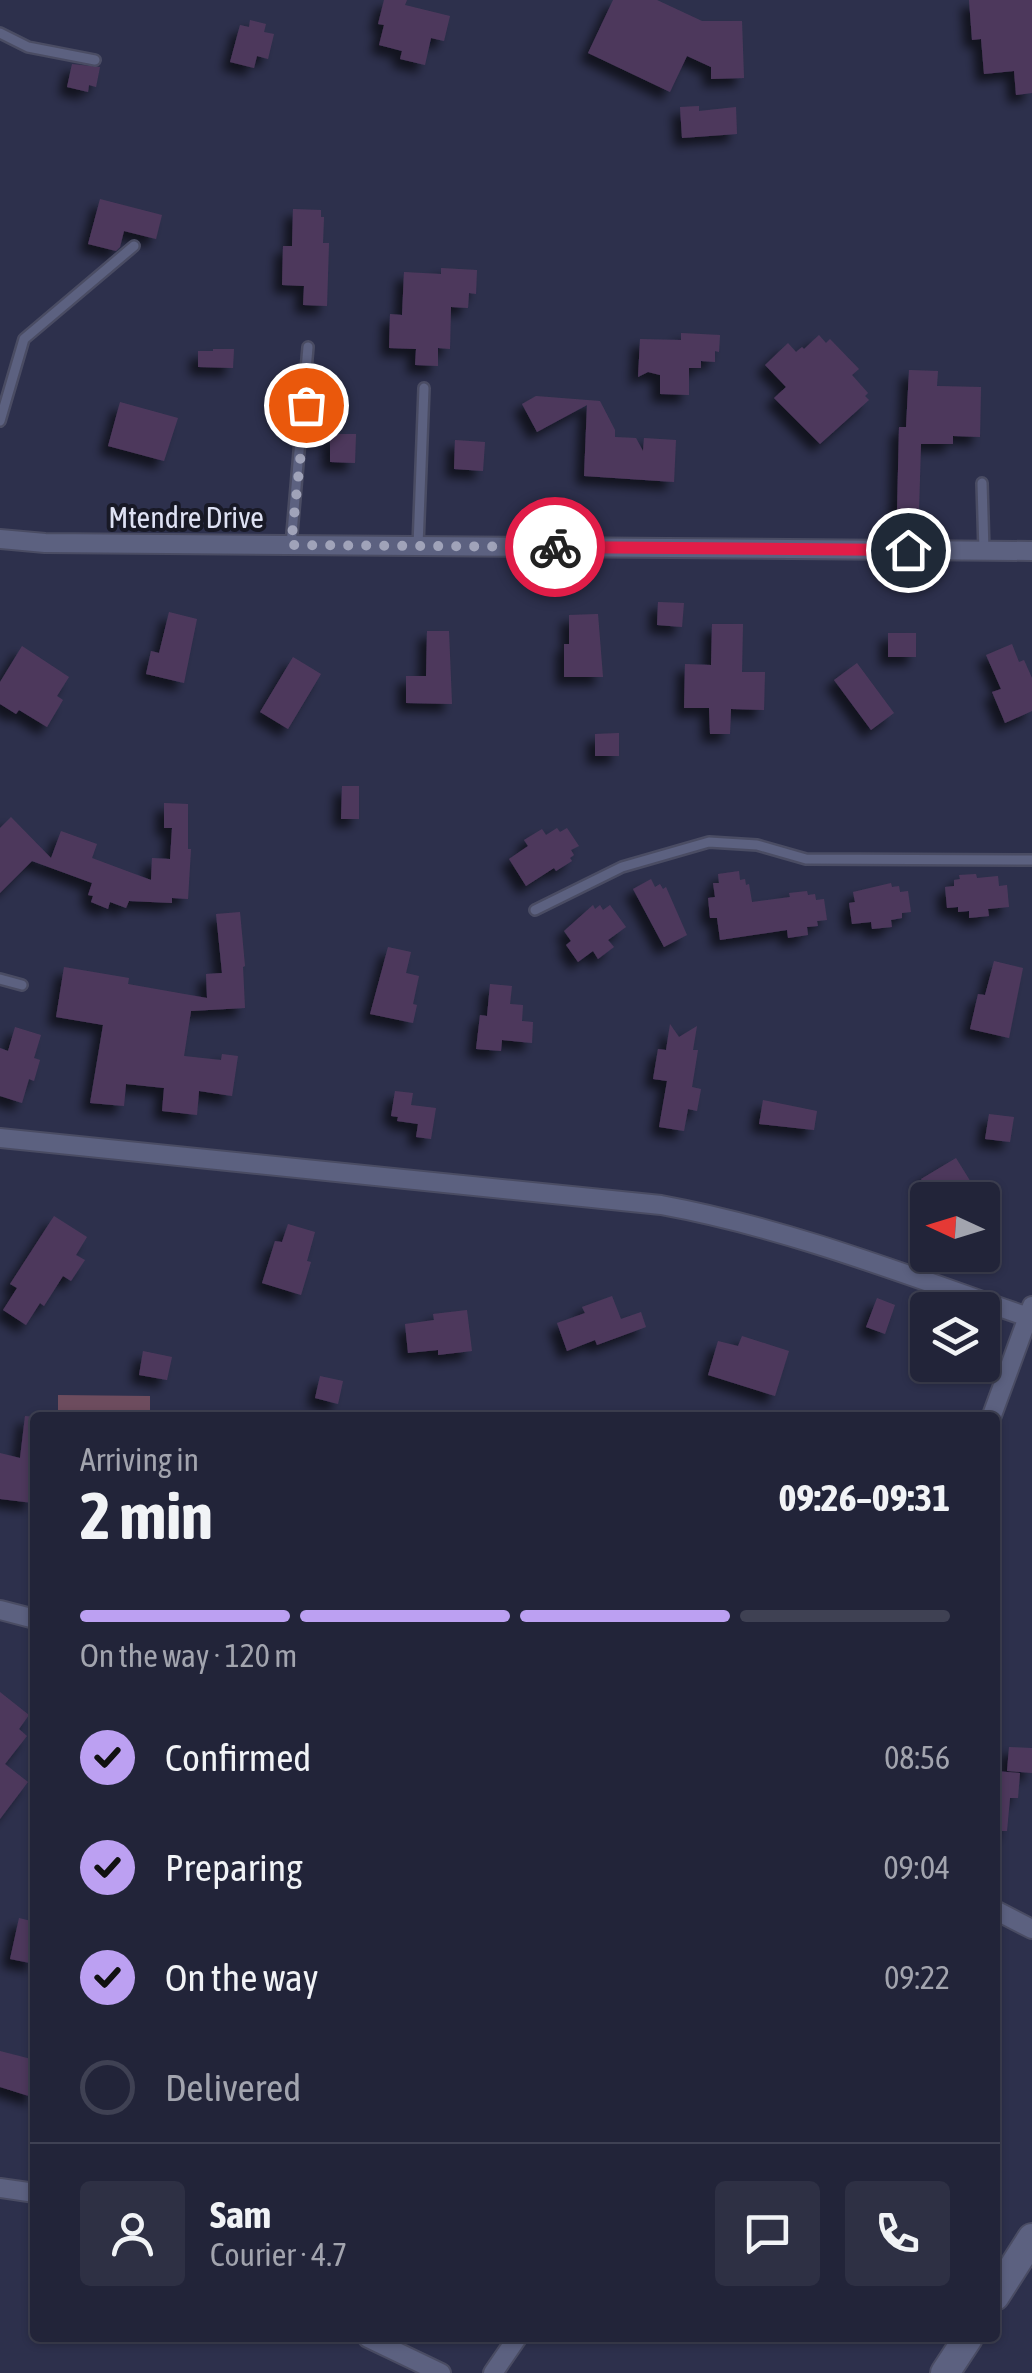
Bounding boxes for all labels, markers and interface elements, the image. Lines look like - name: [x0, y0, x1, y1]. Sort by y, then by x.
- pin: [264, 363, 349, 448]
- icon: bag: [279, 378, 334, 433]
- courier: [505, 497, 605, 597]
- street label: Mtendre Drive: [108, 500, 264, 534]
- pin: [866, 508, 951, 593]
- icon: bike: [528, 520, 583, 575]
- icon: home: [881, 523, 936, 578]
- north arrow: [910, 1182, 1000, 1272]
- map controls: [910, 1182, 1000, 1382]
- button: layers: [910, 1292, 1000, 1382]
- text: Arriving in: [80, 1441, 199, 1478]
- text: 09:26–09:31: [778, 1476, 950, 1519]
- text: 2 min: [80, 1478, 213, 1553]
- text: On the way · 120 m: [80, 1637, 297, 1674]
- icon: check: [80, 1730, 135, 1785]
- text: Confirmed: [165, 1736, 311, 1779]
- text: 08:56: [884, 1739, 950, 1776]
- icon: check: [80, 1840, 135, 1895]
- text: Preparing: [165, 1846, 303, 1889]
- text: 09:04: [884, 1849, 950, 1886]
- icon: check: [80, 1950, 135, 2005]
- text: On the way: [165, 1956, 318, 1999]
- text: 09:22: [884, 1959, 950, 1996]
- text: Delivered: [165, 2066, 301, 2109]
- button: person: [80, 2181, 185, 2286]
- button: chat: [715, 2181, 820, 2286]
- button: phone: [845, 2181, 950, 2286]
- text: Sam: [210, 2193, 271, 2236]
- text: Courier · 4.7: [210, 2236, 347, 2273]

